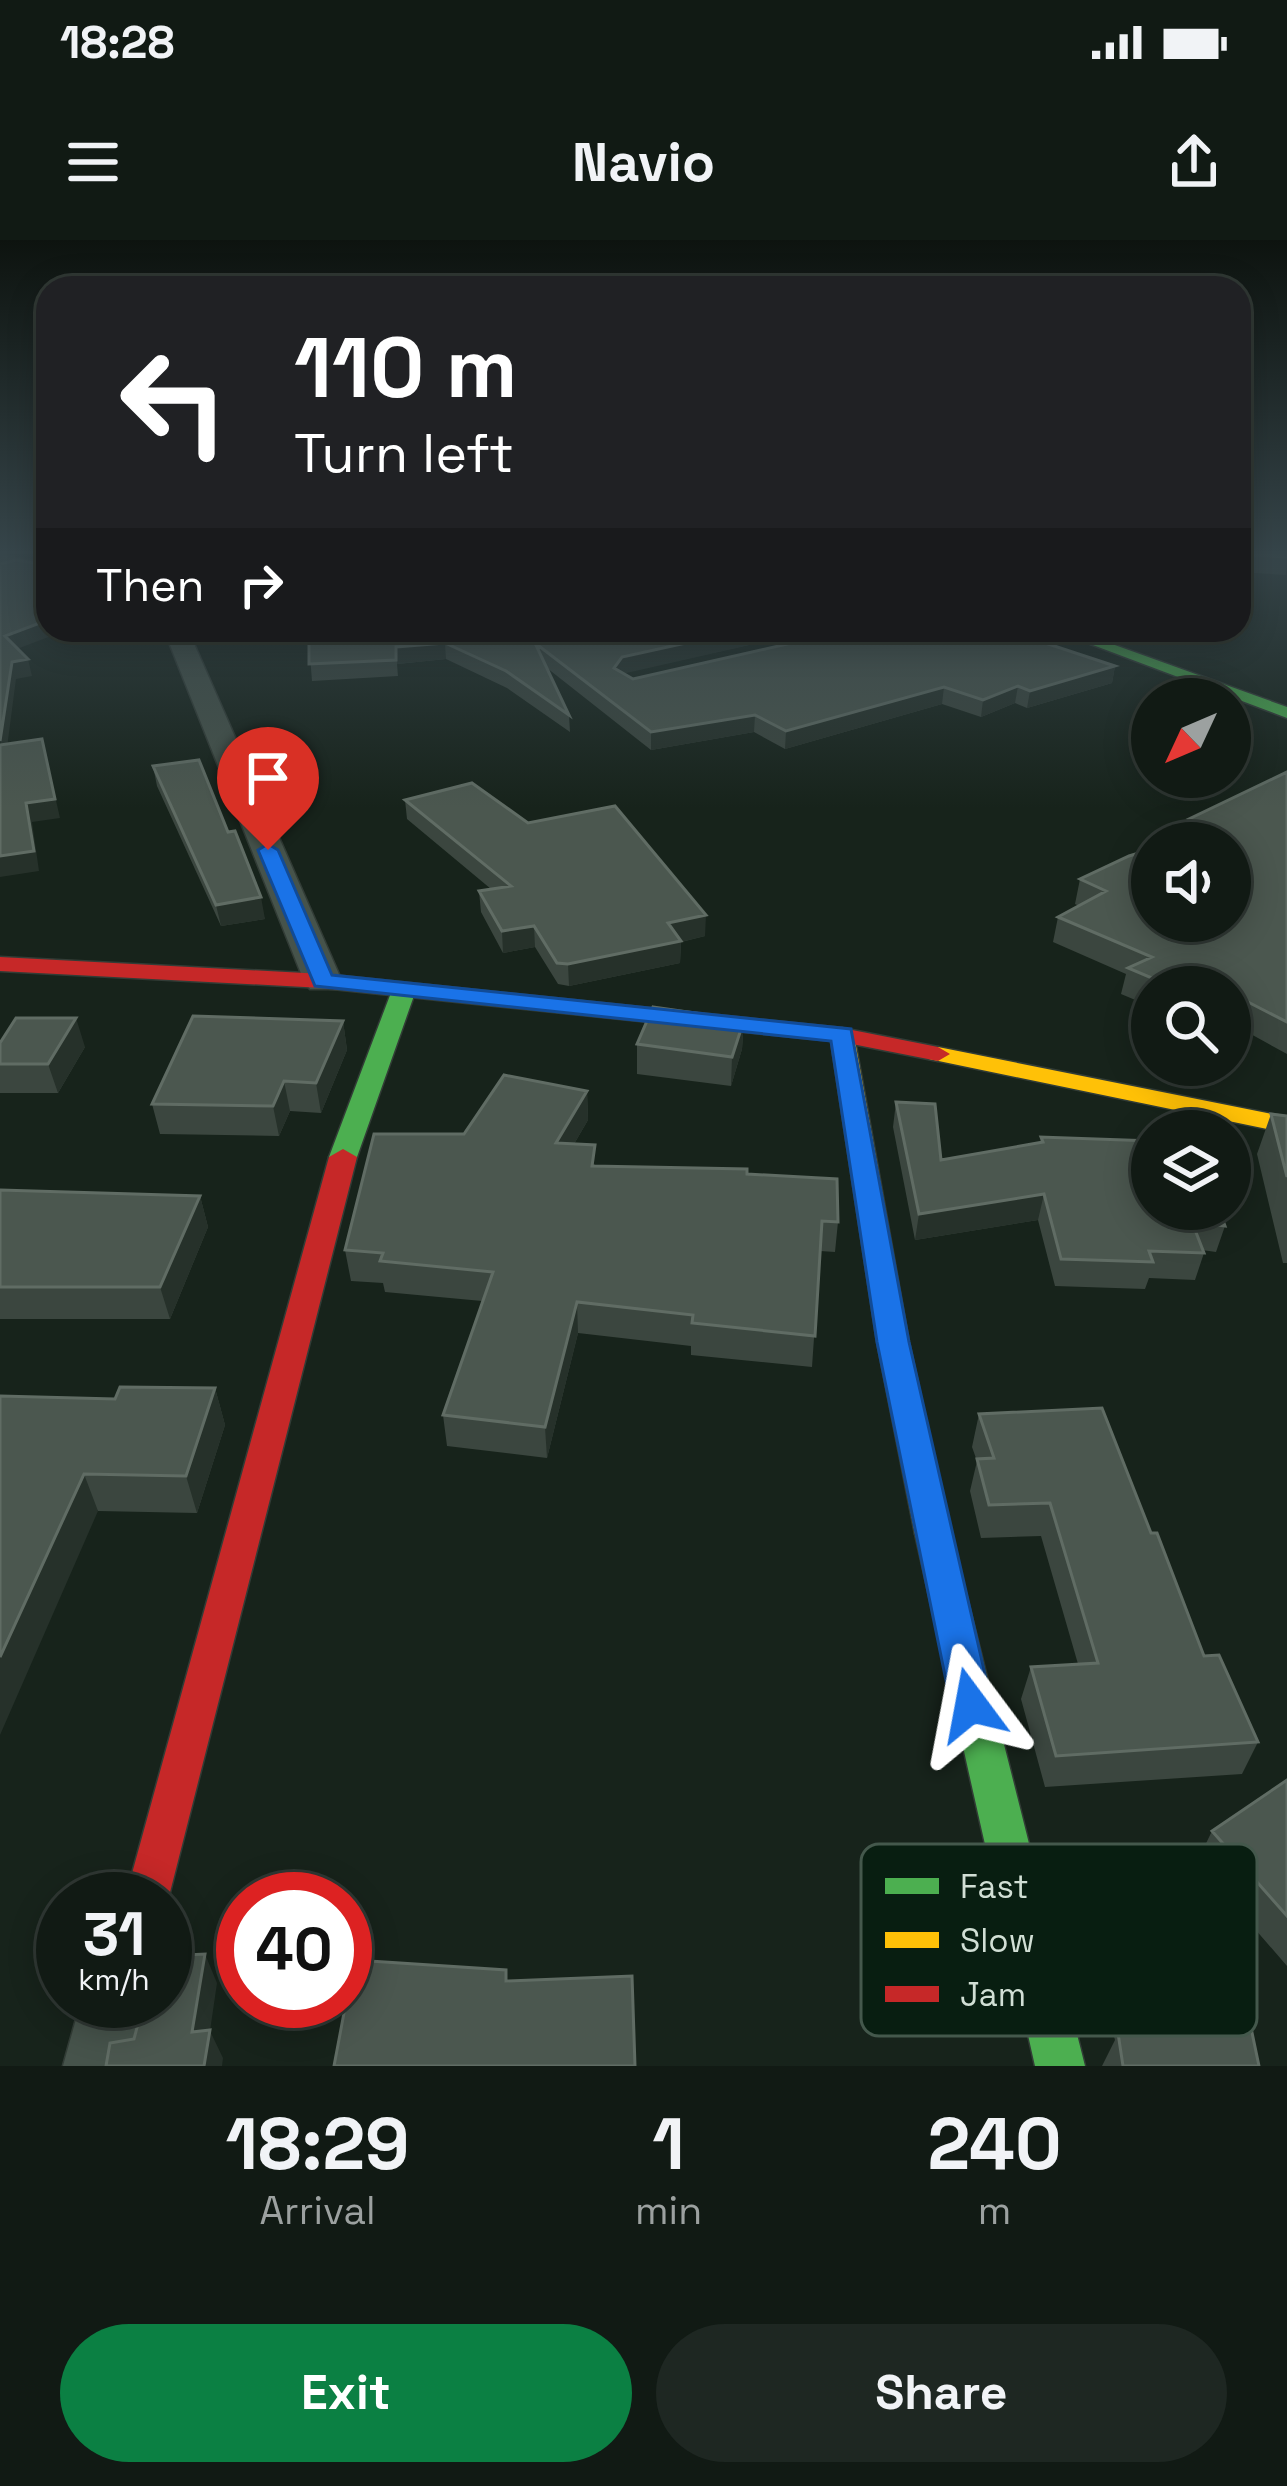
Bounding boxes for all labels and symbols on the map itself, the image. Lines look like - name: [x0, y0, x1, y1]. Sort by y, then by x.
- north arrow: [1131, 678, 1251, 798]
- pin: [217, 727, 319, 850]
- position arrow: [908, 1642, 1034, 1768]
- legend: [861, 1844, 1257, 2036]
- text: Fast: [960, 1866, 1029, 1908]
- speed limit sign: 40: [216, 1872, 372, 2028]
- text: Slow: [960, 1920, 1035, 1962]
- text: Jam: [960, 1974, 1026, 2016]

